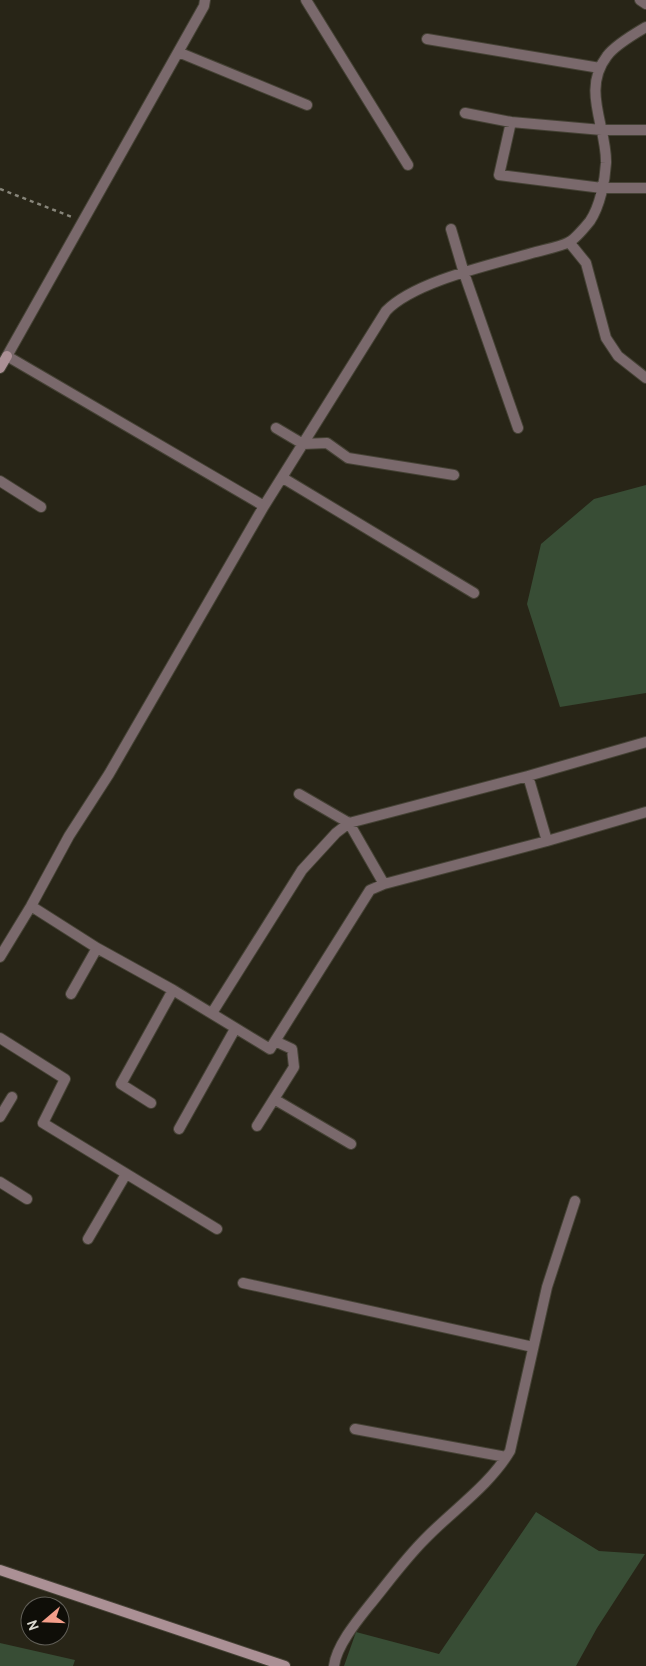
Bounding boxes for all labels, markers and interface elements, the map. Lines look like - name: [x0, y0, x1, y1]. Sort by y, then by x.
- north arrow: [20, 1596, 70, 1646]
- text: N: [23, 1618, 43, 1633]

